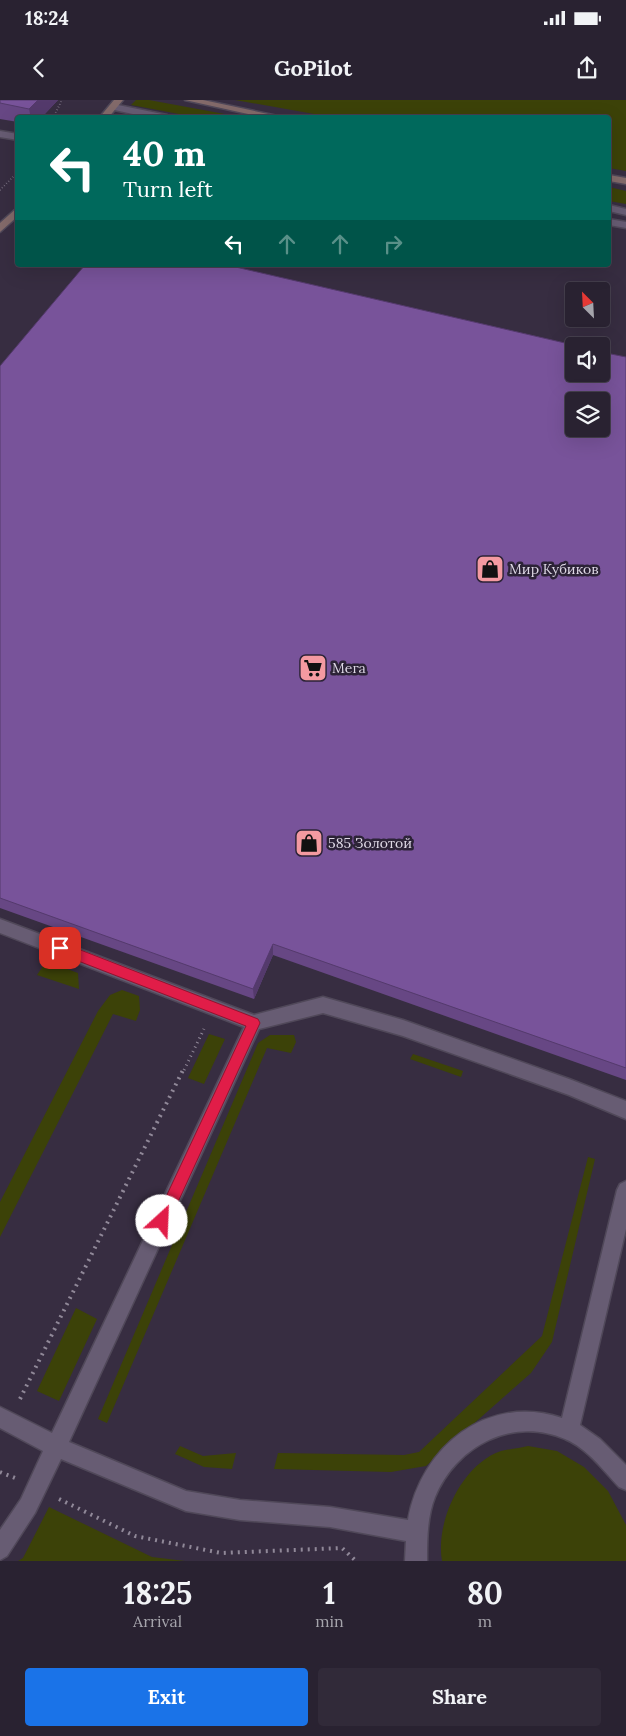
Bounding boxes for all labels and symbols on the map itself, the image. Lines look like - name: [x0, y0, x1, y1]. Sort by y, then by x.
- north arrow: [565, 282, 610, 328]
- shop icon: Мир Кубиков: [475, 554, 505, 584]
- place label: Мир Кубиков: [509, 560, 599, 578]
- supermarket icon: Мега: [298, 653, 328, 683]
- place label: Мега: [332, 659, 366, 677]
- shop icon: 585 Золотой: [294, 828, 324, 858]
- place label: 585 Золотой: [328, 834, 412, 852]
- pin: [39, 927, 81, 969]
- position arrow: [135, 1194, 187, 1246]

